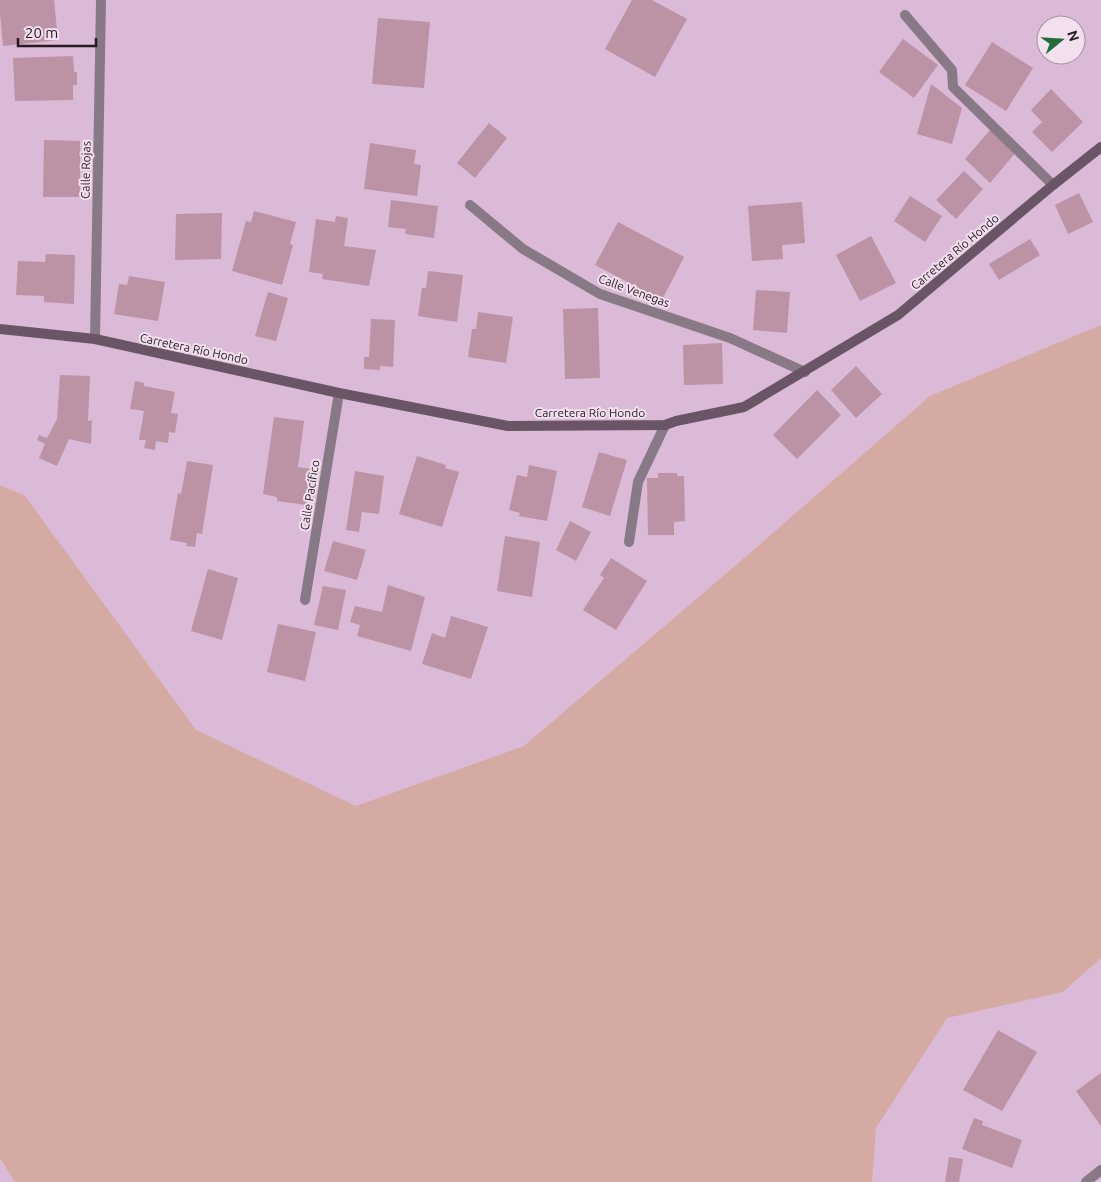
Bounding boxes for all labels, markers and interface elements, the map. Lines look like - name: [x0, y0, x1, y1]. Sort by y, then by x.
- scale bar: [18, 15, 95, 47]
- north arrow: [1036, 15, 1086, 65]
- text: 20 m: [25, 24, 58, 41]
- text: N: [1064, 29, 1083, 43]
- street label: Calle Rojas: [78, 141, 93, 199]
- street label: Carretera Río Hondo: [908, 211, 1001, 292]
- street label: Calle Venegas: [597, 272, 672, 309]
- street label: Carretera Río Hondo: [139, 331, 249, 366]
- street label: Carretera Río Hondo: [535, 406, 645, 419]
- street label: Calle Pacífico: [298, 459, 321, 531]

